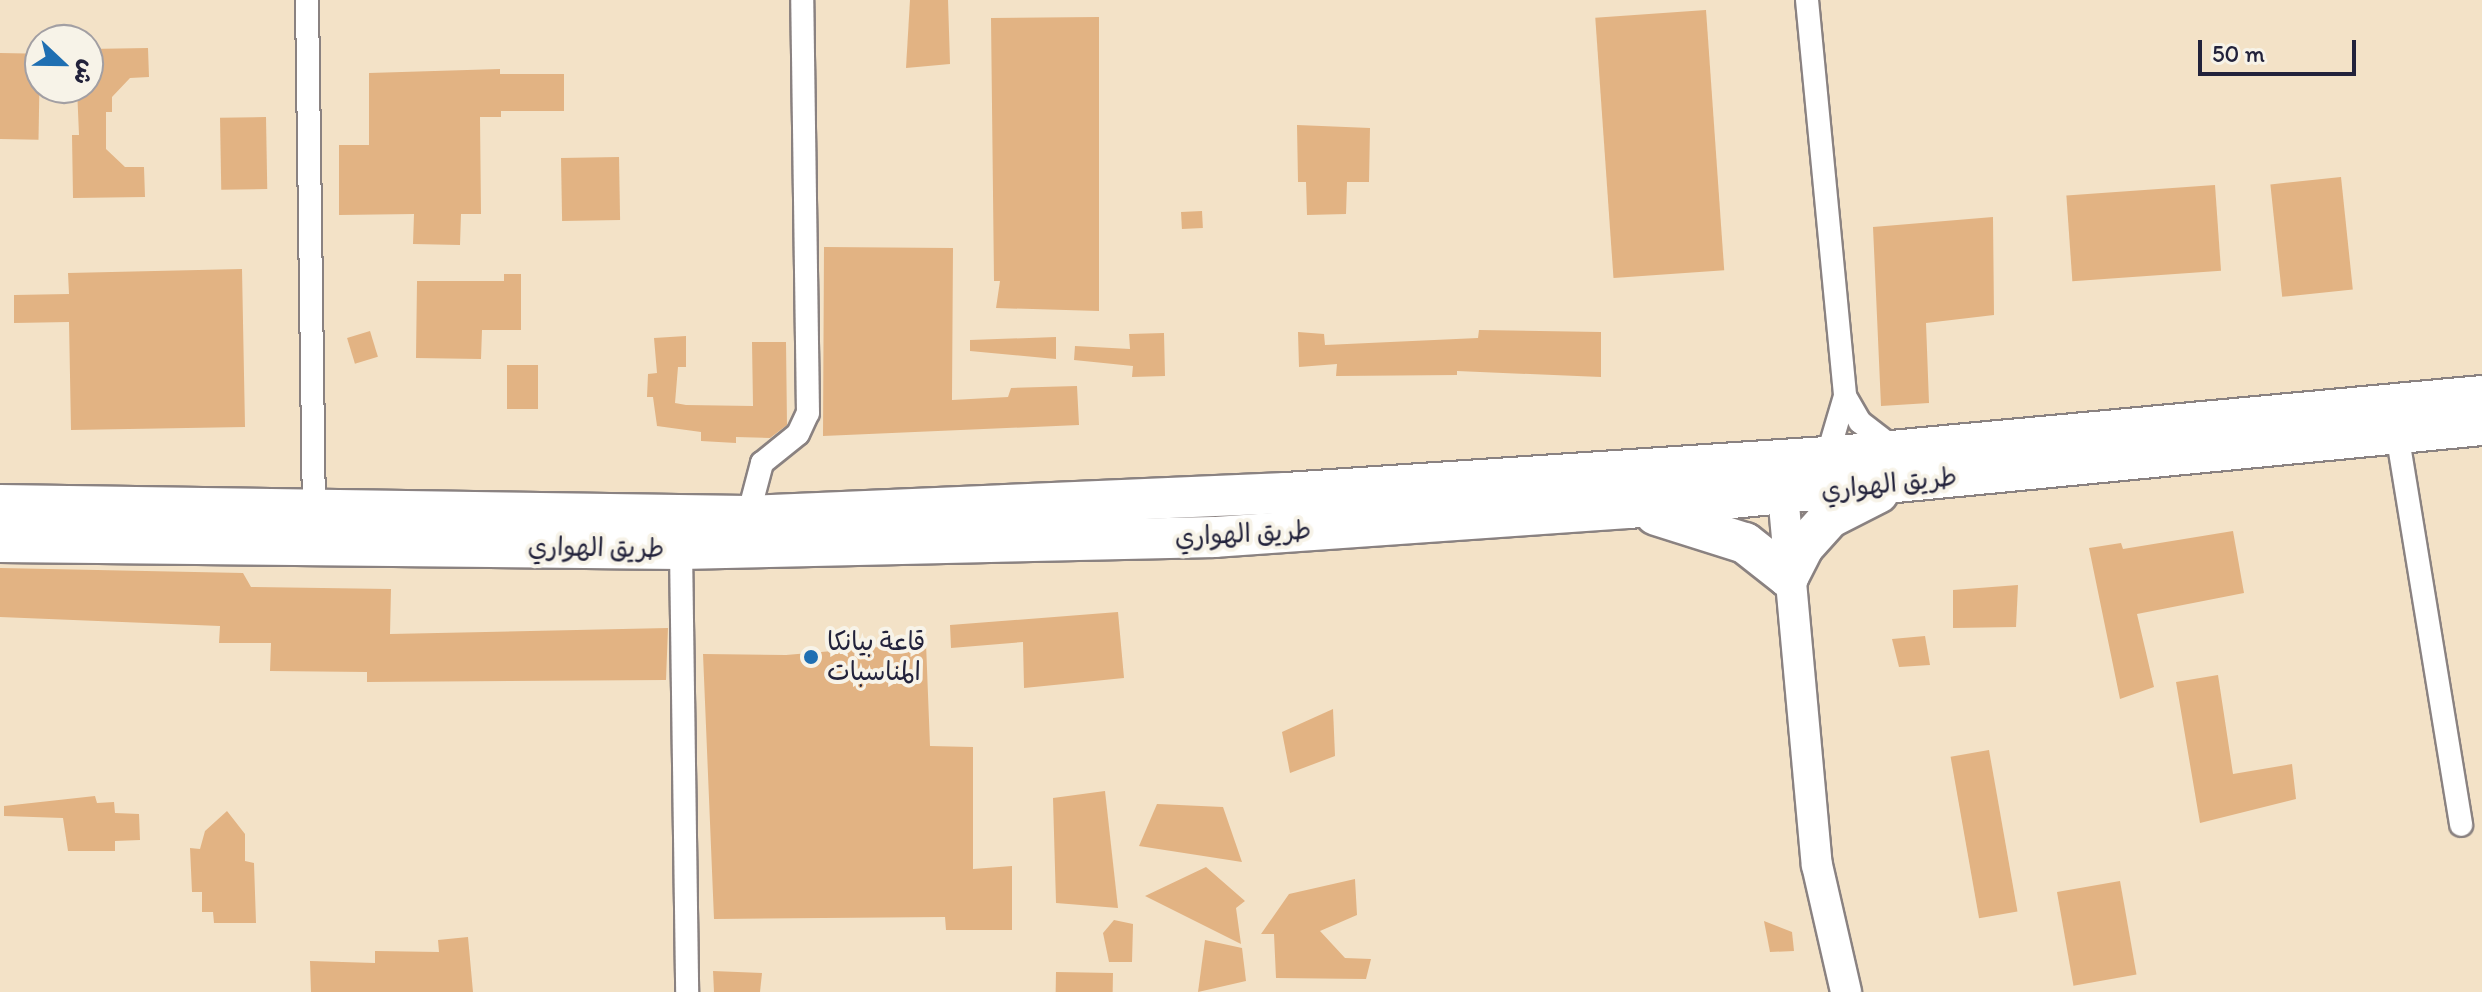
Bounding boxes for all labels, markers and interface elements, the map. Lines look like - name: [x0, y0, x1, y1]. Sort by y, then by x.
- north arrow: [24, 24, 104, 104]
- scale bar: [2202, 24, 2360, 74]
- text: 50 m: [2212, 39, 2265, 68]
- text: ش: [68, 56, 102, 89]
- street label: طريق الهواري: [1819, 461, 1959, 507]
- street label: طريق الهواري: [1174, 515, 1312, 553]
- street label: طريق الهواري: [527, 531, 665, 565]
- place label: قاعة بيانكا المناسبات: [827, 626, 925, 688]
- marker: قاعة بيانكا المناسبات: [802, 648, 820, 666]

